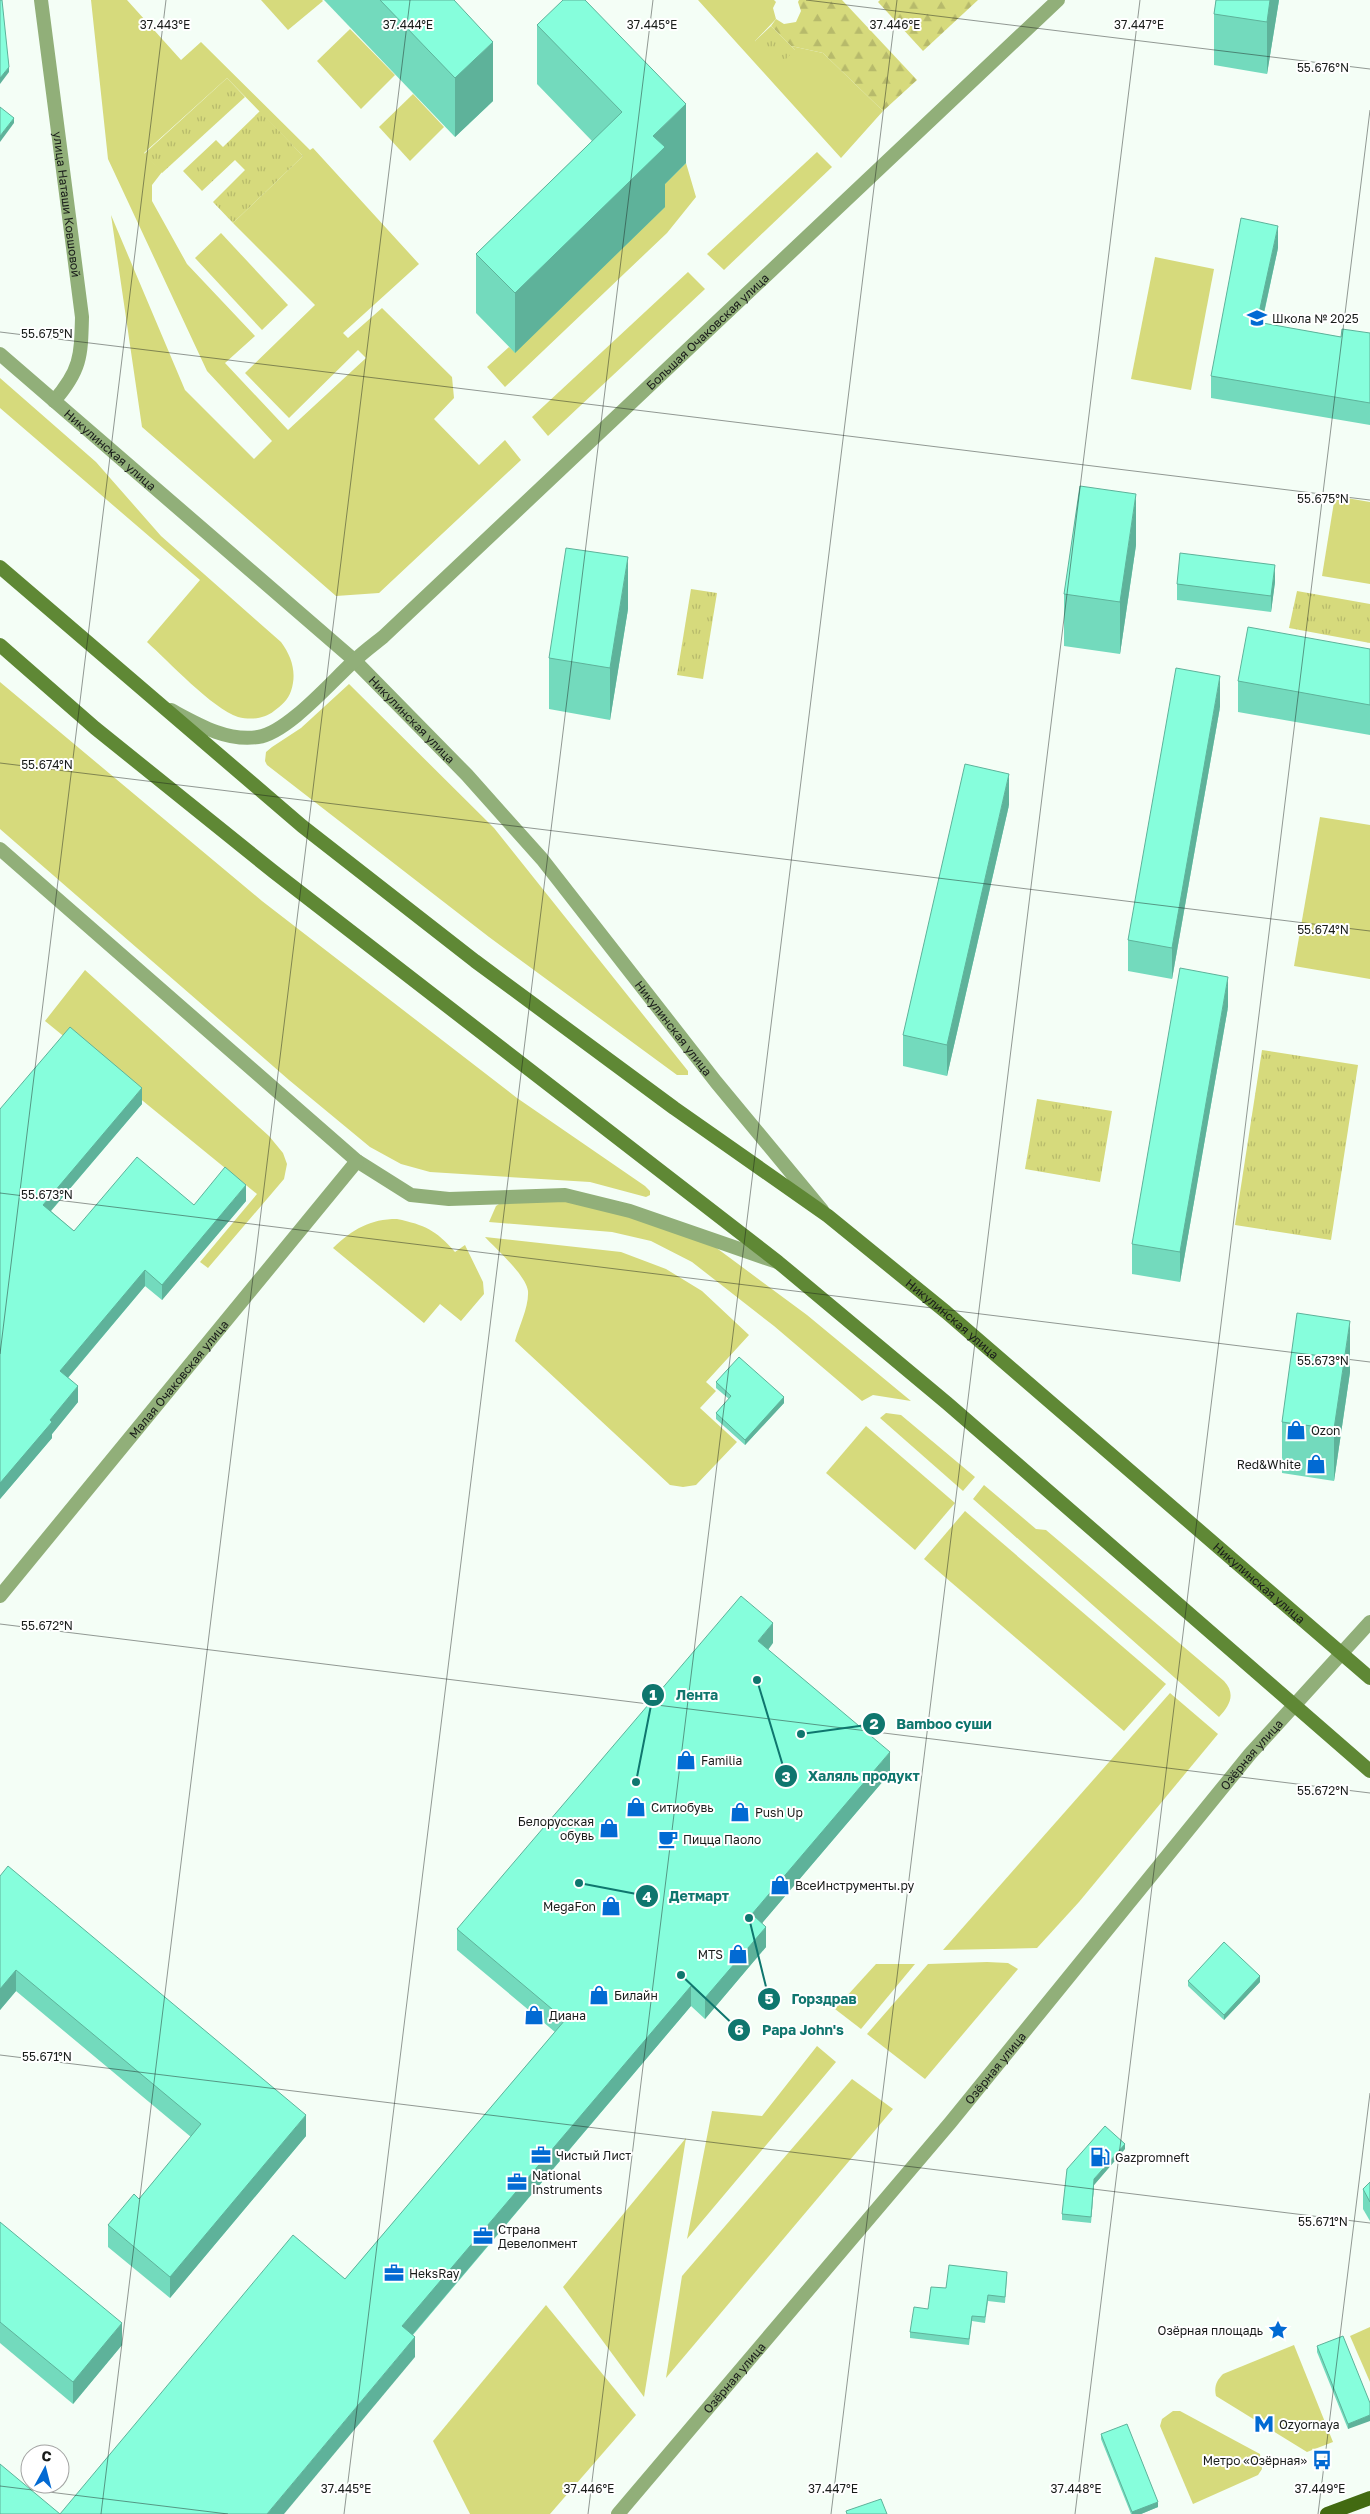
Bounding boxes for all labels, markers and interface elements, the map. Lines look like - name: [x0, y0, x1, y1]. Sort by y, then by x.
- text: 37.443°E: [140, 17, 190, 32]
- text: 37.444°E: [383, 17, 433, 32]
- text: 37.445°E: [627, 17, 677, 32]
- text: 37.446°E: [870, 17, 920, 32]
- text: 37.447°E: [1114, 17, 1164, 32]
- text: 55.676°N: [1297, 60, 1349, 75]
- street label: улица Наташи Ковшовой: [51, 130, 84, 278]
- street label: Большая Очаковская улица: [643, 270, 772, 392]
- school or university icon: Школа № 2025: [1246, 307, 1268, 329]
- place label: Школа № 2025: [1272, 311, 1359, 326]
- text: 55.675°N: [21, 326, 73, 341]
- street label: Никулинская улица: [61, 406, 160, 493]
- text: 55.675°N: [1297, 491, 1349, 506]
- street label: Никулинская улица: [366, 672, 459, 766]
- text: 55.674°N: [21, 757, 73, 772]
- text: 55.674°N: [1297, 922, 1349, 937]
- street label: Никулинская улица: [632, 977, 716, 1079]
- text: 55.673°N: [21, 1187, 73, 1202]
- street label: Никулинская улица: [903, 1275, 1002, 1362]
- street label: Малая Очаковская улица: [125, 1316, 231, 1441]
- text: 55.673°N: [1297, 1353, 1349, 1368]
- shop icon: Ozon: [1285, 1419, 1307, 1441]
- place label: Ozon: [1311, 1423, 1340, 1438]
- shop icon: Red&White: [1305, 1453, 1327, 1475]
- place label: Red&White: [1237, 1457, 1301, 1472]
- street label: Никулинская улица: [1210, 1539, 1309, 1626]
- text: 55.672°N: [21, 1618, 73, 1633]
- callout: Лента: [641, 1681, 728, 1710]
- text: 1: [649, 1685, 657, 1703]
- text: Лента: [676, 1686, 718, 1703]
- callout: Bamboo суши: [862, 1709, 1002, 1738]
- text: 2: [869, 1714, 879, 1732]
- text: Bamboo суши: [896, 1715, 992, 1732]
- street label: Озёрная улица: [1217, 1716, 1286, 1793]
- shop icon: Familia: [675, 1749, 697, 1771]
- place label: Familia: [701, 1753, 742, 1768]
- callout: Халяль продукт: [773, 1762, 930, 1791]
- text: 3: [781, 1767, 791, 1785]
- text: Халяль продукт: [808, 1767, 920, 1784]
- text: 55.672°N: [1297, 1783, 1349, 1798]
- shop icon: Ситиобувь: [625, 1796, 647, 1818]
- place label: Ситиобувь: [651, 1800, 714, 1815]
- shop icon: Push Up: [729, 1801, 751, 1823]
- place label: Push Up: [755, 1805, 803, 1820]
- place label: Белорусская обувь: [518, 1814, 594, 1843]
- shop icon: Белорусская обувь: [598, 1817, 620, 1839]
- cafe icon: Пицца Паоло: [657, 1828, 679, 1850]
- place label: Пицца Паоло: [683, 1832, 761, 1847]
- shop icon: ВсеИнструменты.ру: [769, 1874, 791, 1896]
- place label: ВсеИнструменты.ру: [795, 1878, 915, 1893]
- callout: Детмарт: [634, 1882, 739, 1911]
- text: 4: [642, 1887, 652, 1905]
- text: Детмарт: [669, 1887, 729, 1904]
- shop icon: MegaFon: [600, 1895, 622, 1917]
- place label: MegaFon: [543, 1899, 596, 1914]
- shop icon: MTS: [727, 1943, 749, 1965]
- place label: MTS: [698, 1947, 723, 1962]
- shop icon: Билайн: [588, 1984, 610, 2006]
- callout: Горздрав: [757, 1985, 867, 2014]
- place label: Билайн: [614, 1988, 658, 2003]
- text: 5: [764, 1989, 774, 2007]
- text: Горздрав: [791, 1990, 857, 2007]
- shop icon: Диана: [523, 2004, 545, 2026]
- place label: Диана: [549, 2008, 586, 2023]
- callout: Papa John's: [727, 2016, 854, 2045]
- text: 6: [734, 2020, 744, 2038]
- text: Papa John's: [762, 2021, 844, 2038]
- street label: Озёрная улица: [961, 2029, 1029, 2107]
- text: 55.671°N: [22, 2049, 72, 2064]
- office icon: Чистый Лист: [530, 2144, 552, 2166]
- fuel station icon: Gazpromneft: [1089, 2146, 1111, 2168]
- place label: Чистый Лист: [556, 2148, 631, 2163]
- place label: Gazpromneft: [1115, 2150, 1190, 2165]
- place label: National Instruments: [532, 2168, 602, 2197]
- office icon: National Instruments: [506, 2171, 528, 2193]
- text: 55.671°N: [1298, 2214, 1348, 2229]
- place label: Страна Девелопмент: [498, 2222, 578, 2251]
- office icon: Страна Девелопмент: [472, 2225, 494, 2247]
- office icon: HeksRay: [383, 2262, 405, 2284]
- place label: HeksRay: [409, 2266, 460, 2281]
- place icon: Озёрная площадь: [1267, 2319, 1289, 2341]
- place label: Озёрная площадь: [1158, 2323, 1263, 2338]
- street label: Озёрная улица: [699, 2339, 768, 2416]
- metro station icon: Ozyornaya: [1253, 2413, 1275, 2435]
- place label: Ozyornaya: [1279, 2417, 1339, 2432]
- north arrow: [20, 2444, 70, 2494]
- text: С: [41, 2447, 53, 2465]
- bus stop icon: Метро «Озёрная»: [1311, 2449, 1333, 2471]
- place label: Метро «Озёрная»: [1203, 2453, 1307, 2468]
- text: 37.445°E: [321, 2481, 371, 2496]
- text: 37.446°E: [564, 2481, 614, 2496]
- text: 37.447°E: [808, 2481, 858, 2496]
- text: 37.448°E: [1051, 2481, 1101, 2496]
- text: 37.449°E: [1295, 2481, 1345, 2496]

